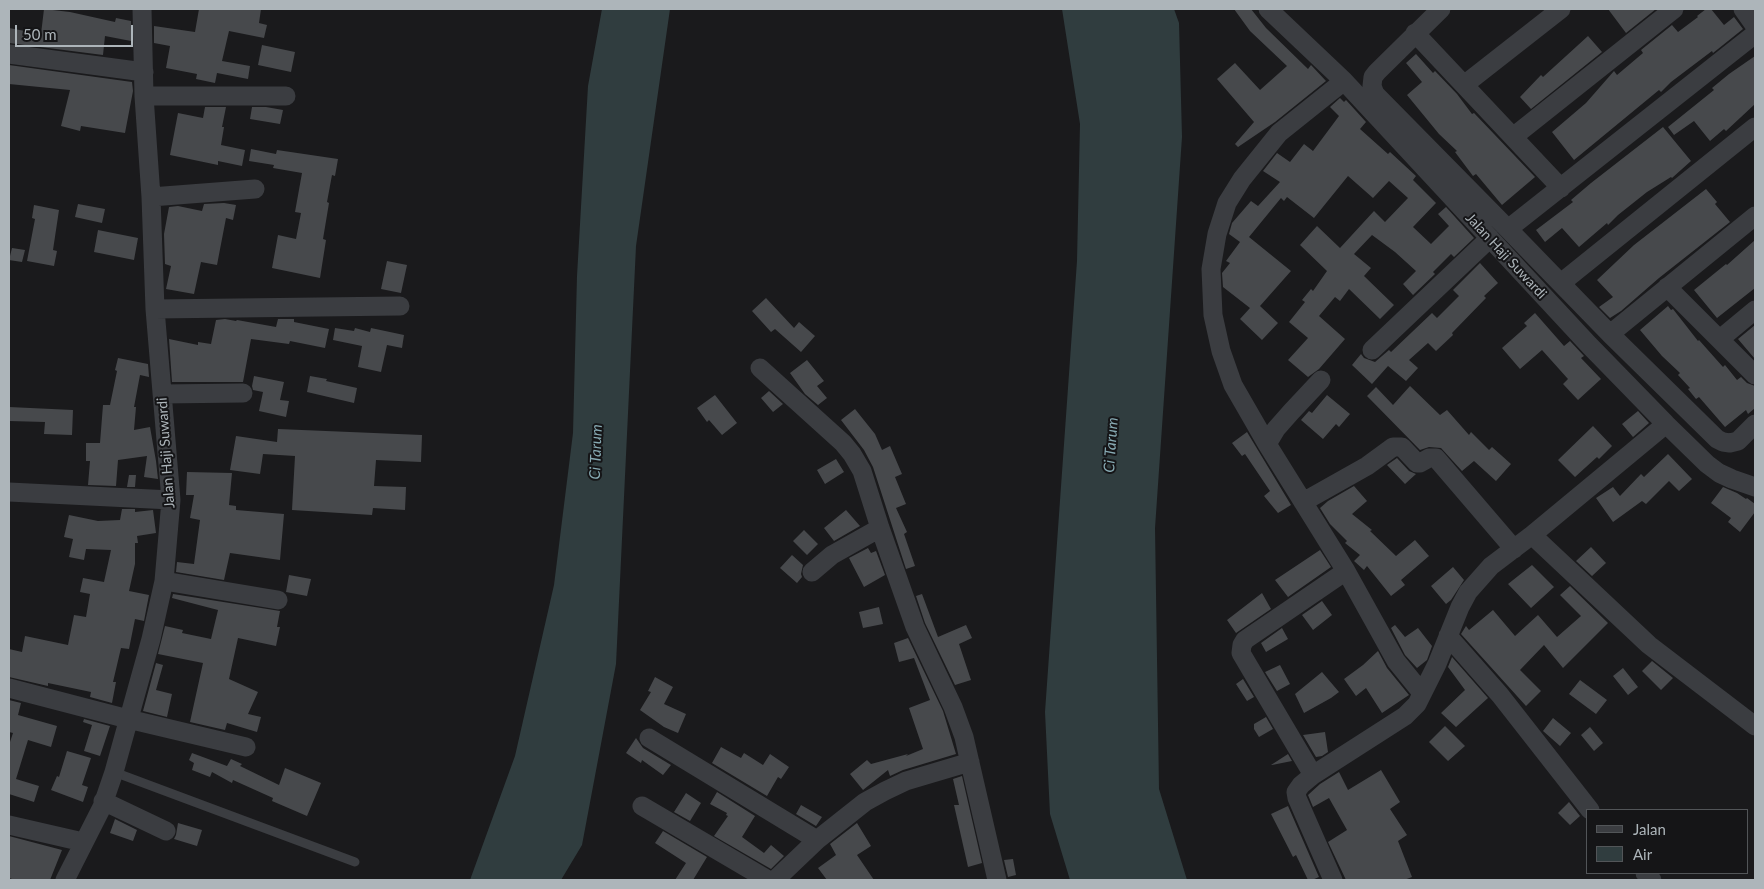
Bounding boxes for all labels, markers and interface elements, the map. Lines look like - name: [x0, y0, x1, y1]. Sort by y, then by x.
- scale bar: [18, 15, 135, 47]
- text: 50 m: [23, 25, 57, 43]
- street label: Jalan Haji Suwardi: [1462, 210, 1550, 302]
- street label: Jalan Haji Suwardi: [154, 397, 178, 509]
- water label: Ci Tarum: [1100, 417, 1122, 473]
- water label: Ci Tarum: [586, 424, 606, 480]
- legend: [1586, 809, 1749, 874]
- text: Jalan: [1633, 820, 1666, 838]
- text: Air: [1633, 845, 1652, 863]

